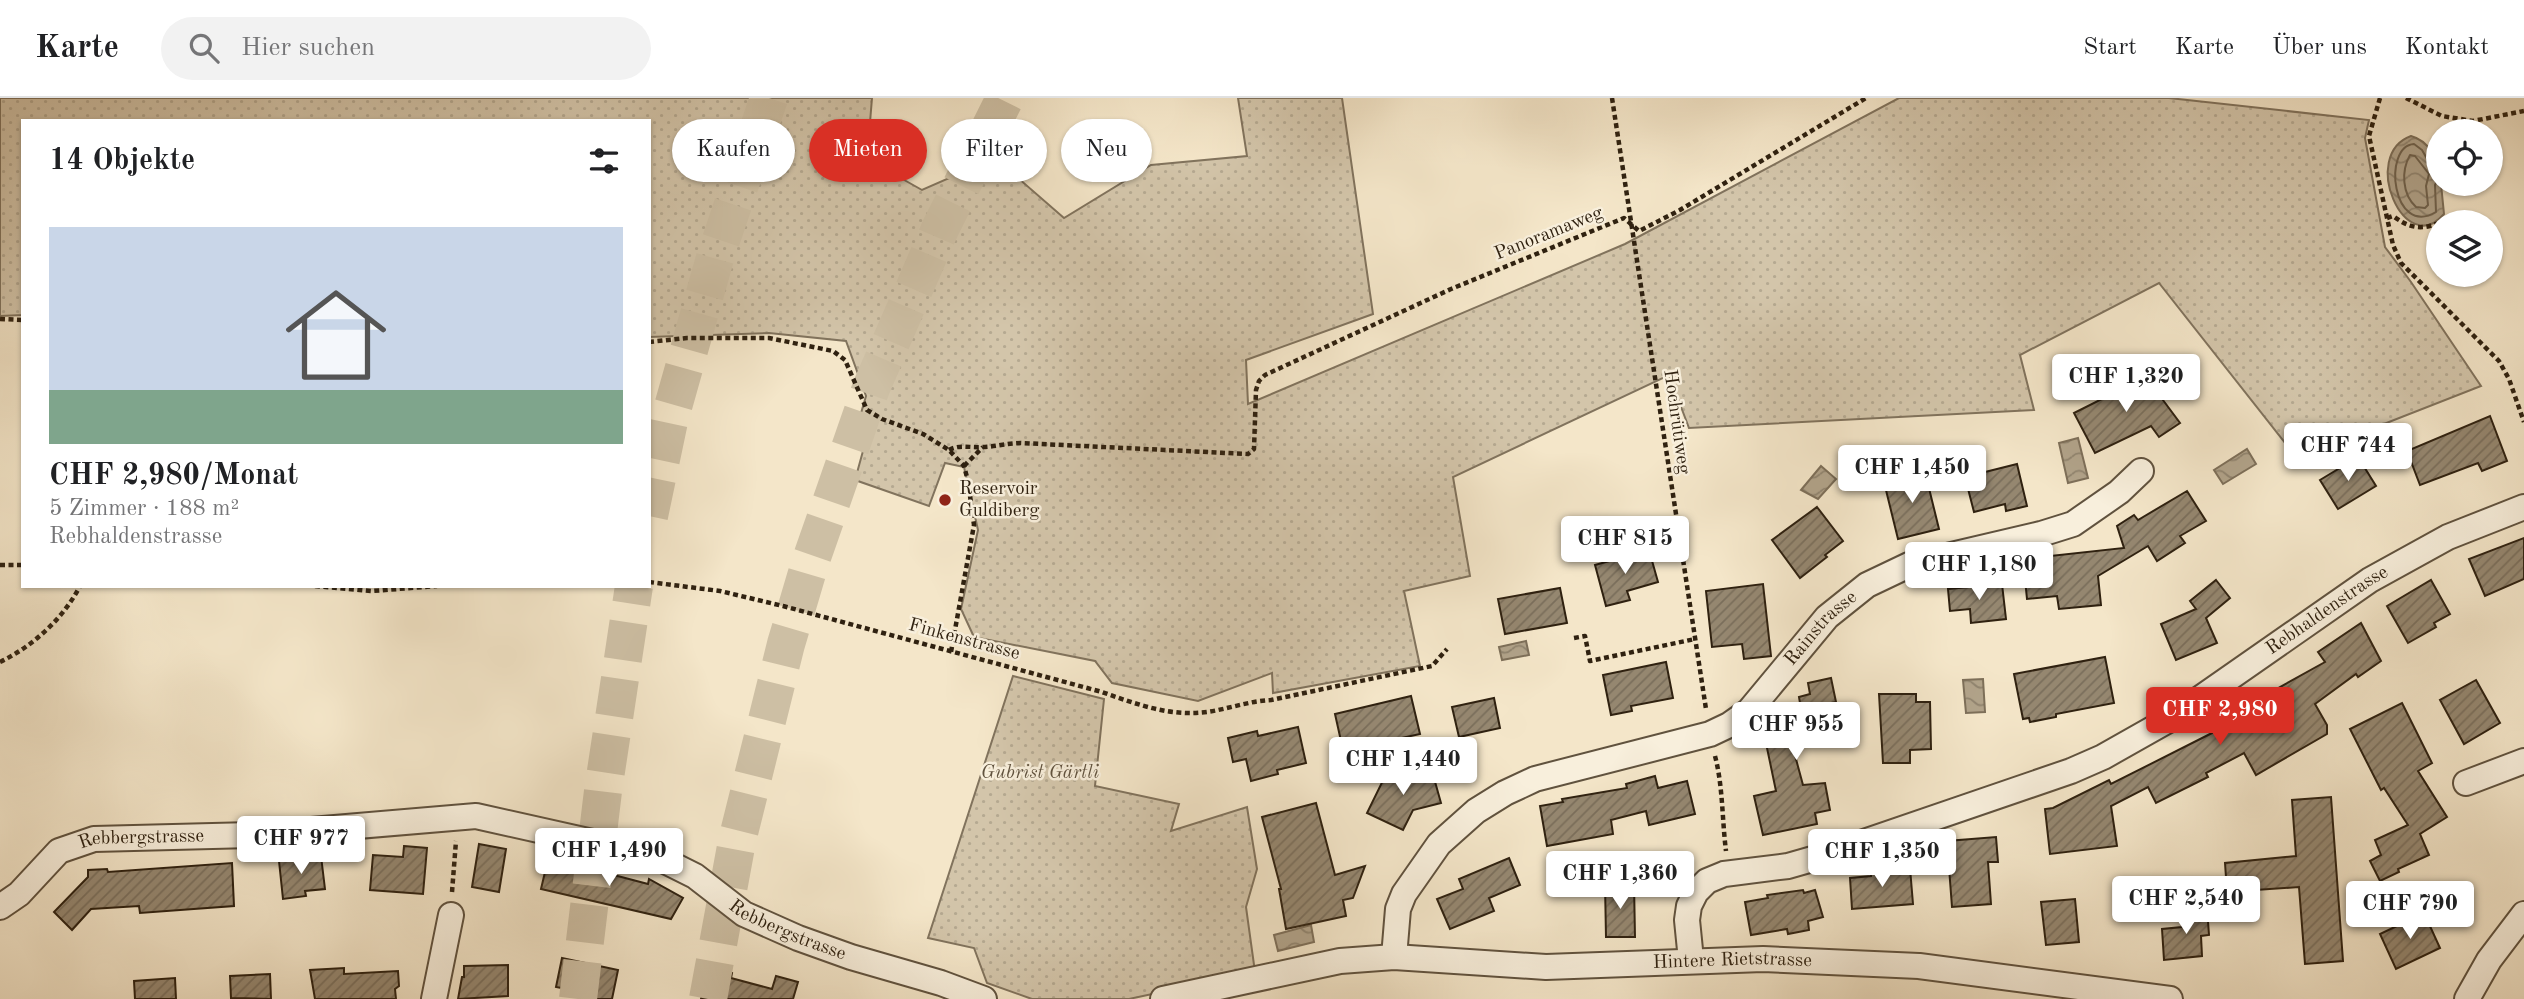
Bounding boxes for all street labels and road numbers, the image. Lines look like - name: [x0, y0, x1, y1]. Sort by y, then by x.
- street label: Panoramaweg: [1492, 203, 1607, 264]
- street label: Hochrütiweg: [1659, 368, 1693, 476]
- street label: Rebhaldenstrasse: [2263, 562, 2391, 659]
- street label: Rainstrasse: [1781, 587, 1861, 669]
- street label: Finkenstrasse: [906, 616, 1022, 664]
- street label: Rebbergstrasse: [76, 827, 204, 853]
- street label: Rebbergstrasse: [725, 896, 848, 964]
- street label: Hintere Rietstrasse: [1652, 950, 1812, 973]

